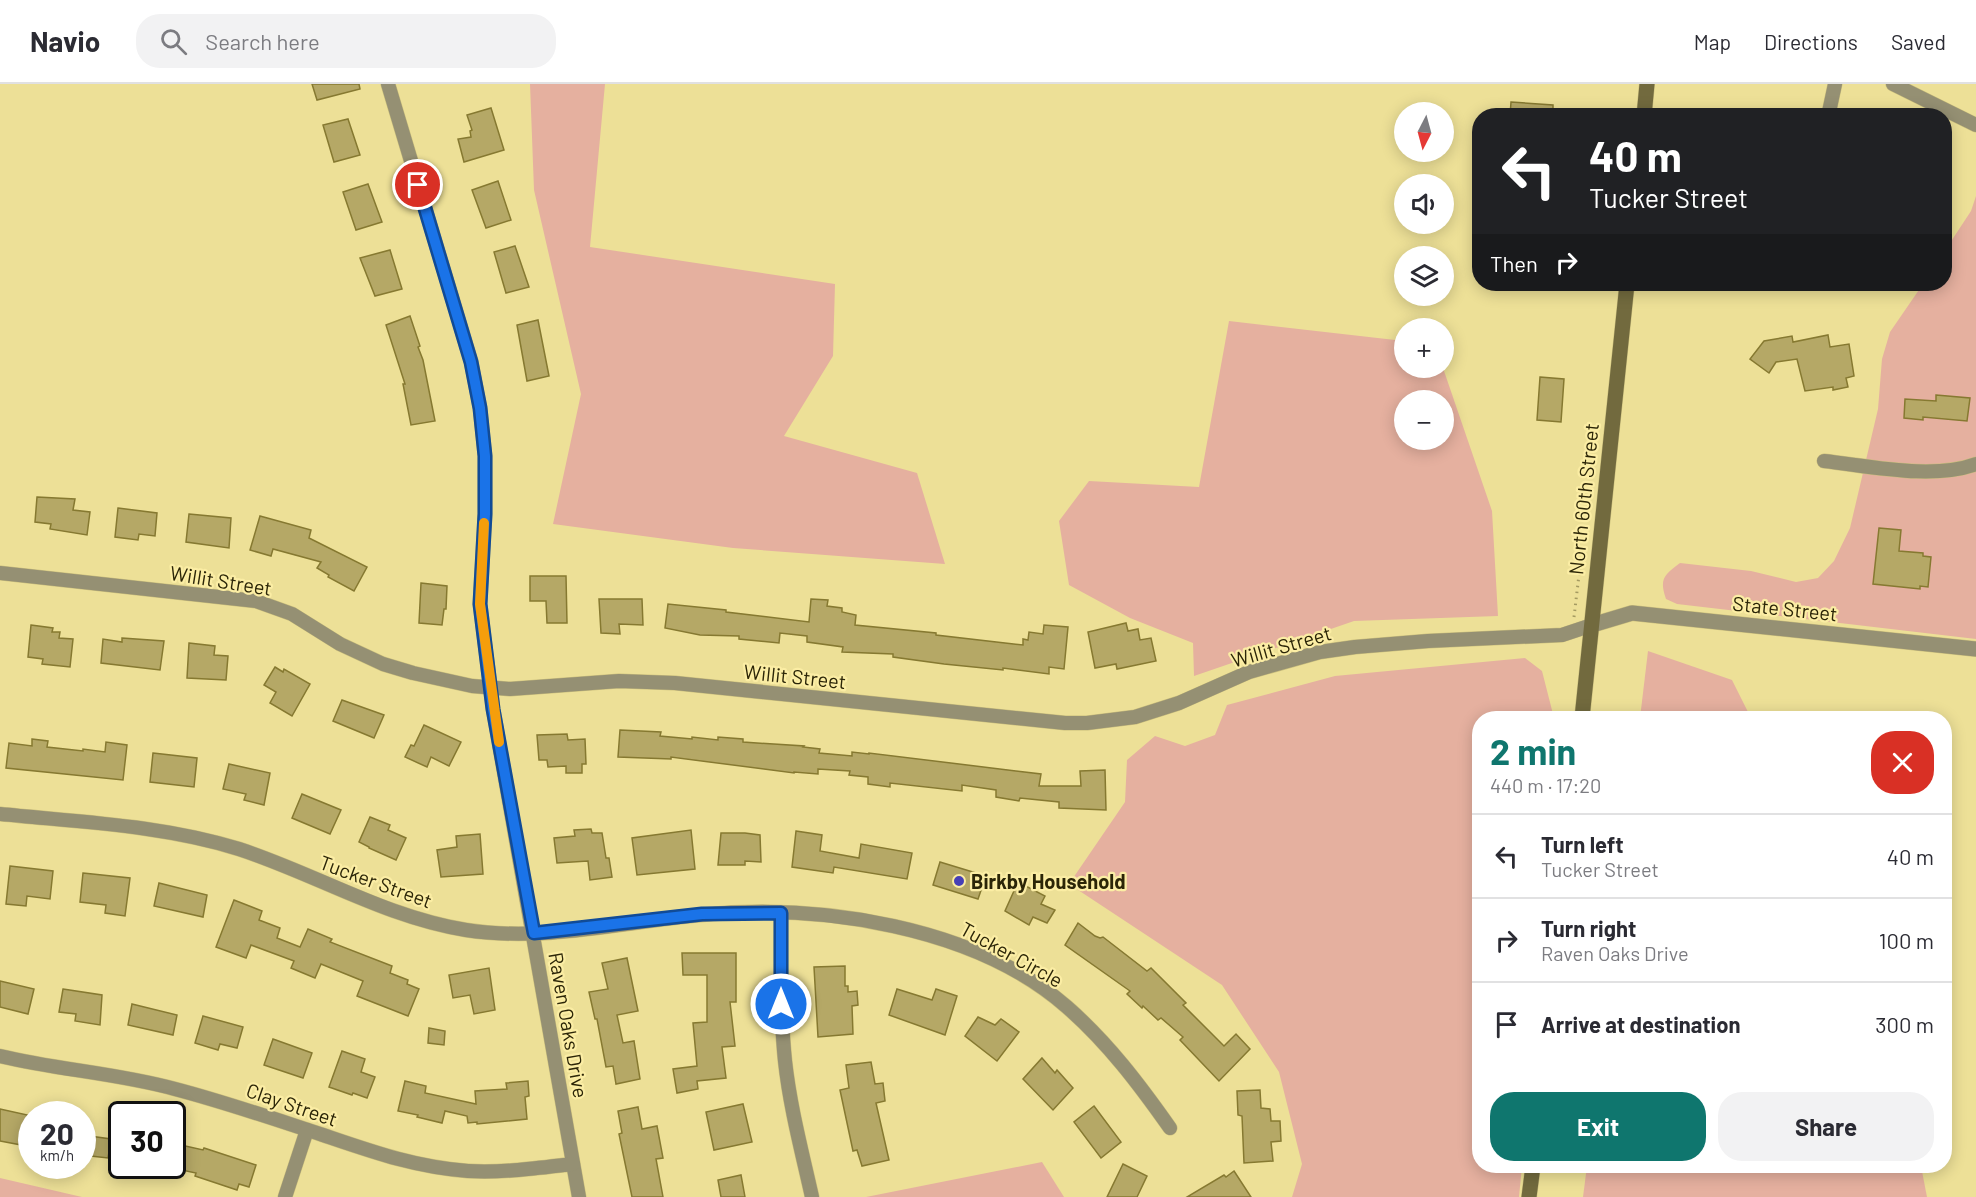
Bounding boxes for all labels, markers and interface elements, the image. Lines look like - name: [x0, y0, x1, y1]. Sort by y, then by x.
- search box: [136, 14, 556, 68]
- text: Navio: [30, 24, 100, 58]
- icon: search: [157, 25, 190, 58]
- text: Search here: [205, 28, 320, 54]
- text: Map: [1694, 29, 1731, 54]
- text: Directions: [1764, 29, 1858, 54]
- text: Saved: [1891, 29, 1946, 54]
- north arrow: [1394, 102, 1454, 162]
- map controls: [1394, 102, 1454, 450]
- text: 40 m: [1589, 130, 1682, 180]
- icon: left: [1490, 132, 1568, 210]
- pin: [392, 159, 443, 210]
- icon: arrive: [401, 168, 434, 201]
- button: sound: [1394, 174, 1454, 234]
- text: Tucker Street: [1589, 181, 1748, 213]
- button: layers: [1394, 246, 1454, 306]
- icon: right: [1550, 246, 1583, 279]
- text: Then: [1490, 250, 1538, 276]
- button: +: [1394, 318, 1454, 378]
- button: −: [1394, 390, 1454, 450]
- street label: North 60th Street: [1563, 422, 1603, 576]
- street label: Willit Street: [168, 560, 274, 600]
- street label: State Street: [1731, 591, 1839, 625]
- street label: Willit Street: [1228, 620, 1334, 672]
- street label: Willit Street: [743, 659, 847, 693]
- text: 2 min: [1490, 729, 1576, 772]
- button: close: [1871, 731, 1934, 794]
- text: 440 m · 17:20: [1490, 773, 1601, 797]
- text: Turn left: [1541, 831, 1624, 857]
- icon: left: [1490, 840, 1523, 873]
- text: 40 m: [1887, 843, 1934, 869]
- street label: Tucker Street: [317, 850, 435, 912]
- text: Tucker Street: [1541, 857, 1659, 881]
- place label: Birkby Household: [971, 869, 1126, 893]
- marker: Birkby Household: [952, 874, 966, 888]
- text: Turn right: [1541, 915, 1636, 941]
- street label: Tucker Circle: [957, 916, 1067, 992]
- icon: right: [1490, 924, 1523, 957]
- text: 100 m: [1879, 927, 1934, 953]
- text: Raven Oaks Drive: [1541, 941, 1689, 965]
- street label: Raven Oaks Drive: [544, 950, 594, 1100]
- position arrow: [749, 972, 813, 1036]
- icon: arrive: [1490, 1008, 1523, 1041]
- text: Arrive at destination: [1541, 1011, 1740, 1037]
- text: 300 m: [1875, 1011, 1934, 1037]
- street label: Clay Street: [243, 1077, 341, 1131]
- button: Exit: [1490, 1092, 1706, 1161]
- button: Share: [1718, 1092, 1934, 1161]
- speed limit sign: 30: [108, 1101, 186, 1179]
- text: 20: [40, 1115, 74, 1151]
- text: km/h: [40, 1146, 74, 1164]

